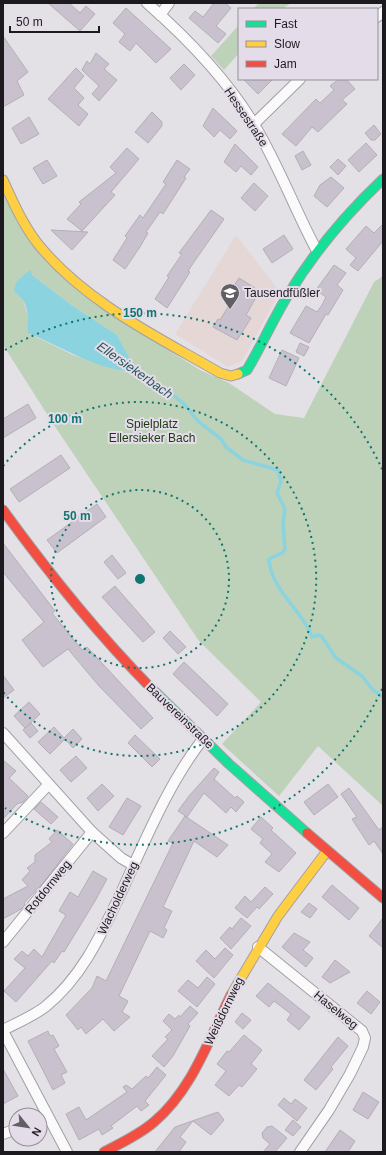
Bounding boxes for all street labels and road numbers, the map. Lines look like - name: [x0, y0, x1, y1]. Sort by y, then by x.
- street label: Hessestraße: [221, 85, 271, 149]
- street label: Bauvereinstraße: [143, 680, 217, 752]
- street label: Rotdornweg: [22, 857, 74, 917]
- street label: Wacholderweg: [95, 859, 141, 937]
- street label: Weißdornweg: [202, 975, 246, 1047]
- street label: Haselweg: [311, 988, 361, 1032]

